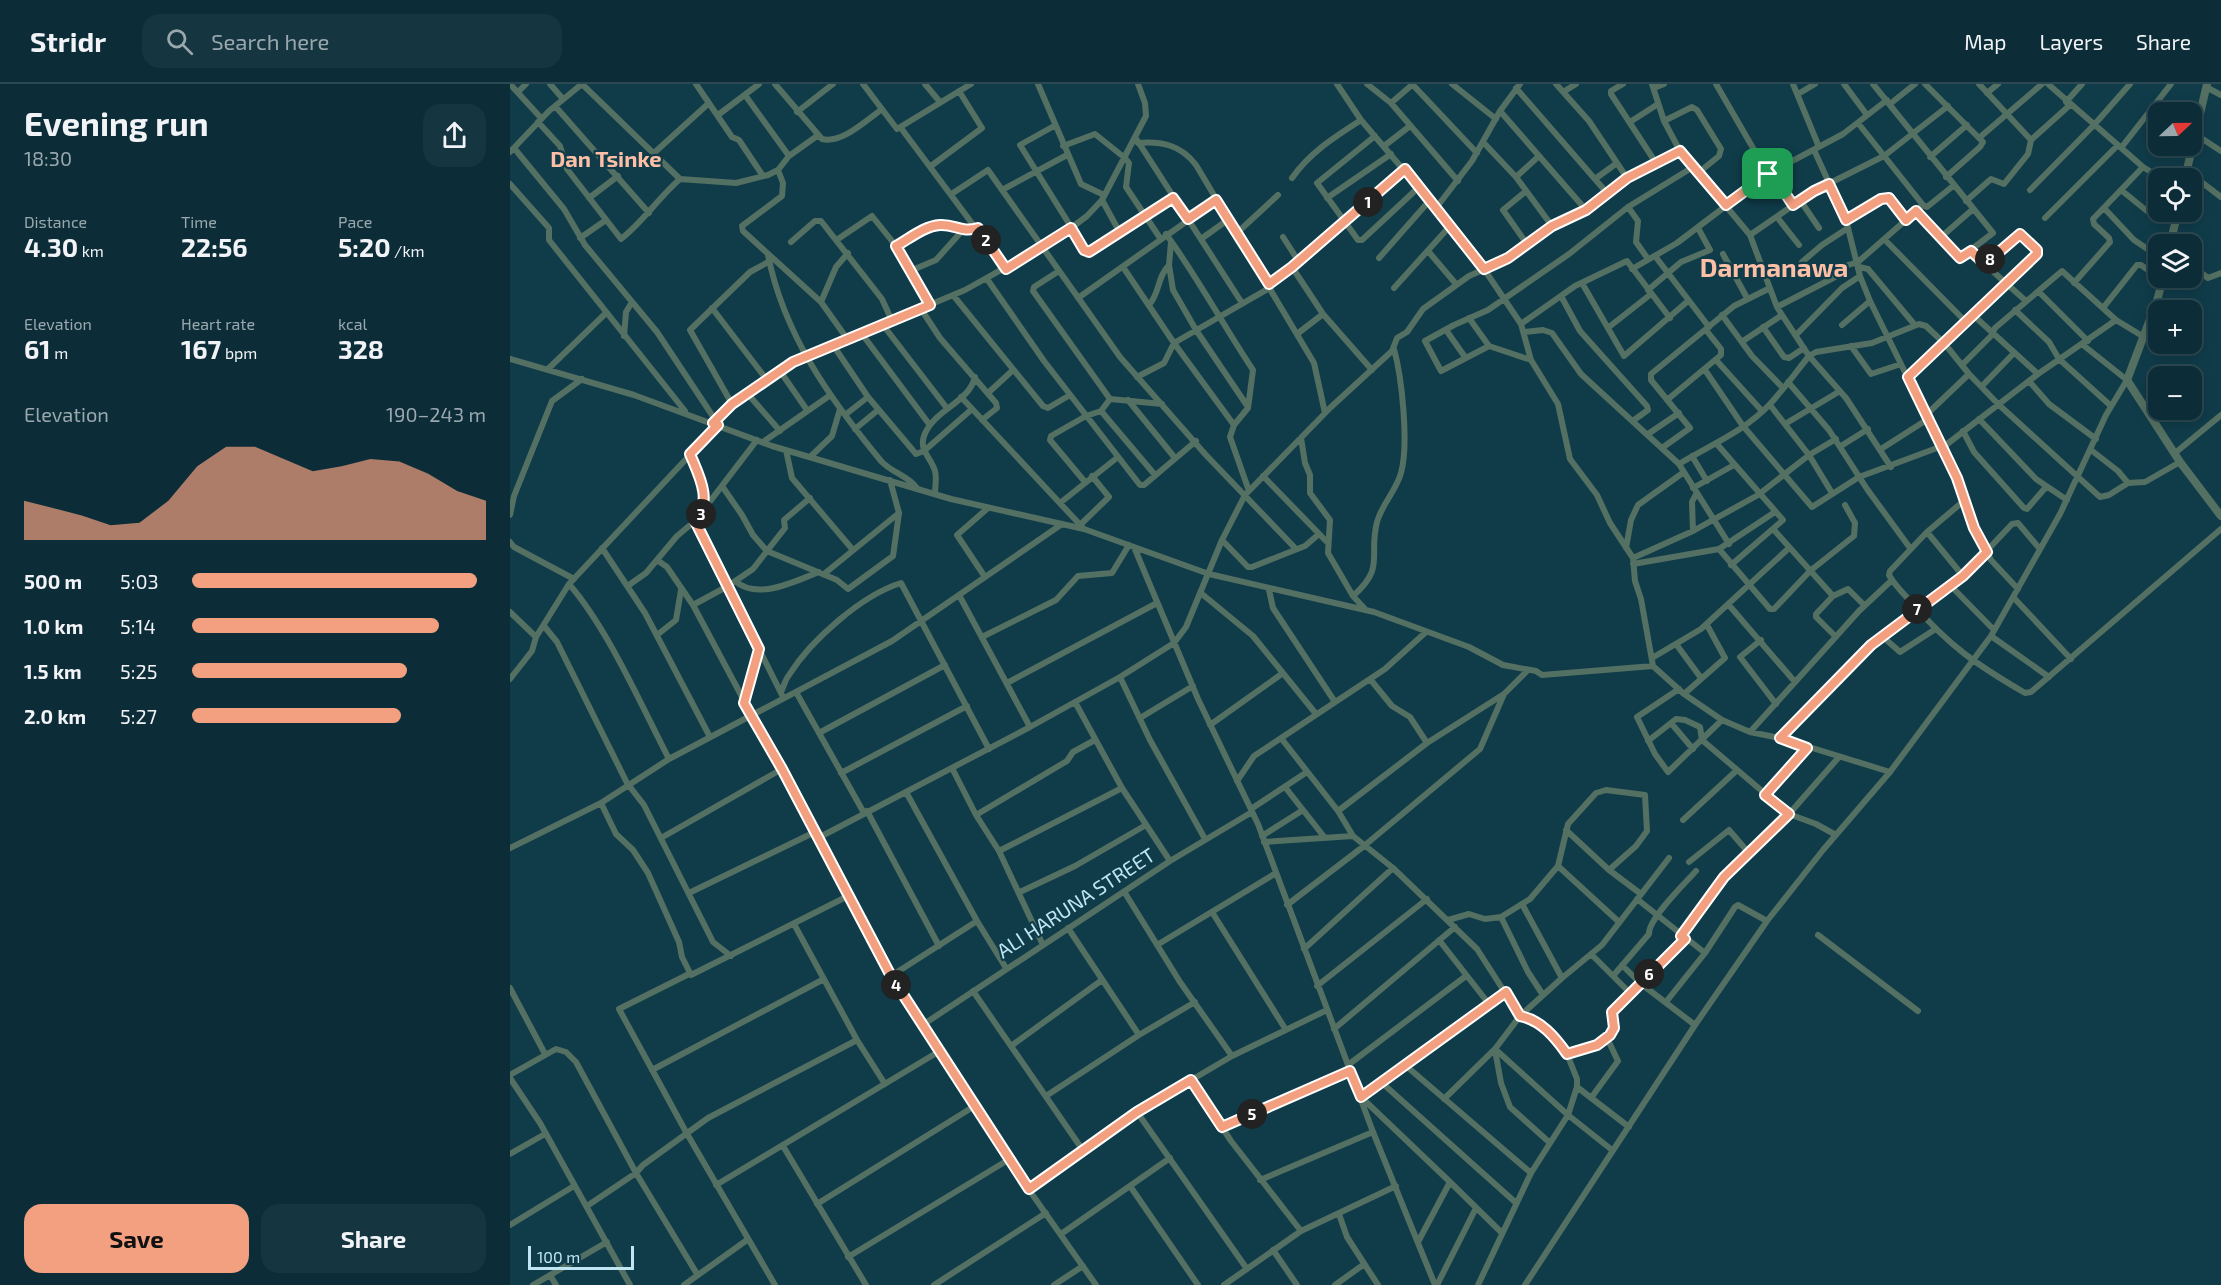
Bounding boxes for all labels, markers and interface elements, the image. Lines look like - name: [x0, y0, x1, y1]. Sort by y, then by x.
- search box: [142, 14, 562, 68]
- text: Stridr: [30, 24, 106, 58]
- icon: search: [163, 25, 196, 58]
- text: Search here: [211, 28, 329, 54]
- text: Map: [1964, 29, 2006, 54]
- text: Layers: [2039, 29, 2103, 54]
- text: Share: [2136, 29, 2191, 54]
- north arrow: [2148, 102, 2202, 156]
- map controls: [2148, 102, 2202, 420]
- text: Evening run: [24, 103, 209, 143]
- button: share: [423, 104, 486, 167]
- district label: Dan Tsinke: [550, 145, 662, 171]
- text: 18:30: [24, 146, 72, 170]
- pin: [1742, 148, 1793, 199]
- icon: arrive: [1751, 157, 1784, 190]
- button: locate: [2148, 168, 2202, 222]
- pin: 1: [1353, 187, 1383, 217]
- text: 1: [1365, 192, 1371, 211]
- text: Distance: [24, 212, 87, 231]
- text: Time: [181, 212, 217, 231]
- text: Pace: [338, 212, 372, 231]
- pin: 2: [971, 225, 1001, 255]
- text: 2: [981, 230, 991, 249]
- text: 4.30: [24, 231, 78, 262]
- text: 22:56: [181, 231, 248, 262]
- text: 5:20: [338, 231, 391, 262]
- button: layers: [2148, 234, 2202, 288]
- text: km: [78, 241, 104, 260]
- text: /km: [391, 241, 425, 260]
- pin: 8: [1975, 244, 2005, 274]
- text: 8: [1985, 249, 1995, 268]
- district label: Darmanawa: [1700, 251, 1848, 282]
- button: +: [2148, 300, 2202, 354]
- text: Elevation: [24, 314, 92, 333]
- text: Heart rate: [181, 314, 255, 333]
- text: kcal: [338, 314, 367, 333]
- text: 61: [24, 333, 51, 364]
- text: 167: [181, 333, 221, 364]
- text: 328: [338, 333, 384, 364]
- text: m: [51, 343, 68, 362]
- text: bpm: [221, 343, 257, 362]
- button: −: [2148, 366, 2202, 420]
- text: Elevation: [24, 402, 109, 426]
- text: 190–243 m: [386, 402, 486, 426]
- pin: 3: [686, 499, 716, 529]
- text: 3: [696, 504, 706, 523]
- text: 500 m: [24, 569, 82, 593]
- text: 5:03: [120, 569, 159, 593]
- pin: 7: [1902, 594, 1932, 624]
- text: 7: [1913, 599, 1921, 618]
- text: 1.0 km: [24, 614, 83, 638]
- text: 5:14: [120, 614, 156, 638]
- text: 1.5 km: [24, 659, 82, 683]
- text: 5:25: [120, 659, 157, 683]
- text: 2.0 km: [24, 704, 86, 728]
- text: 5:27: [120, 704, 157, 728]
- street label: ALI HARUNA STREET: [992, 842, 1159, 962]
- pin: 6: [1634, 959, 1664, 989]
- text: 6: [1644, 964, 1654, 983]
- pin: 4: [881, 970, 911, 1000]
- text: 4: [891, 975, 901, 994]
- pin: 5: [1237, 1099, 1267, 1129]
- text: 5: [1248, 1104, 1256, 1123]
- button: Save: [24, 1204, 249, 1273]
- button: Share: [261, 1204, 486, 1273]
- scale bar: [528, 1243, 634, 1270]
- text: 100 m: [537, 1247, 580, 1266]

